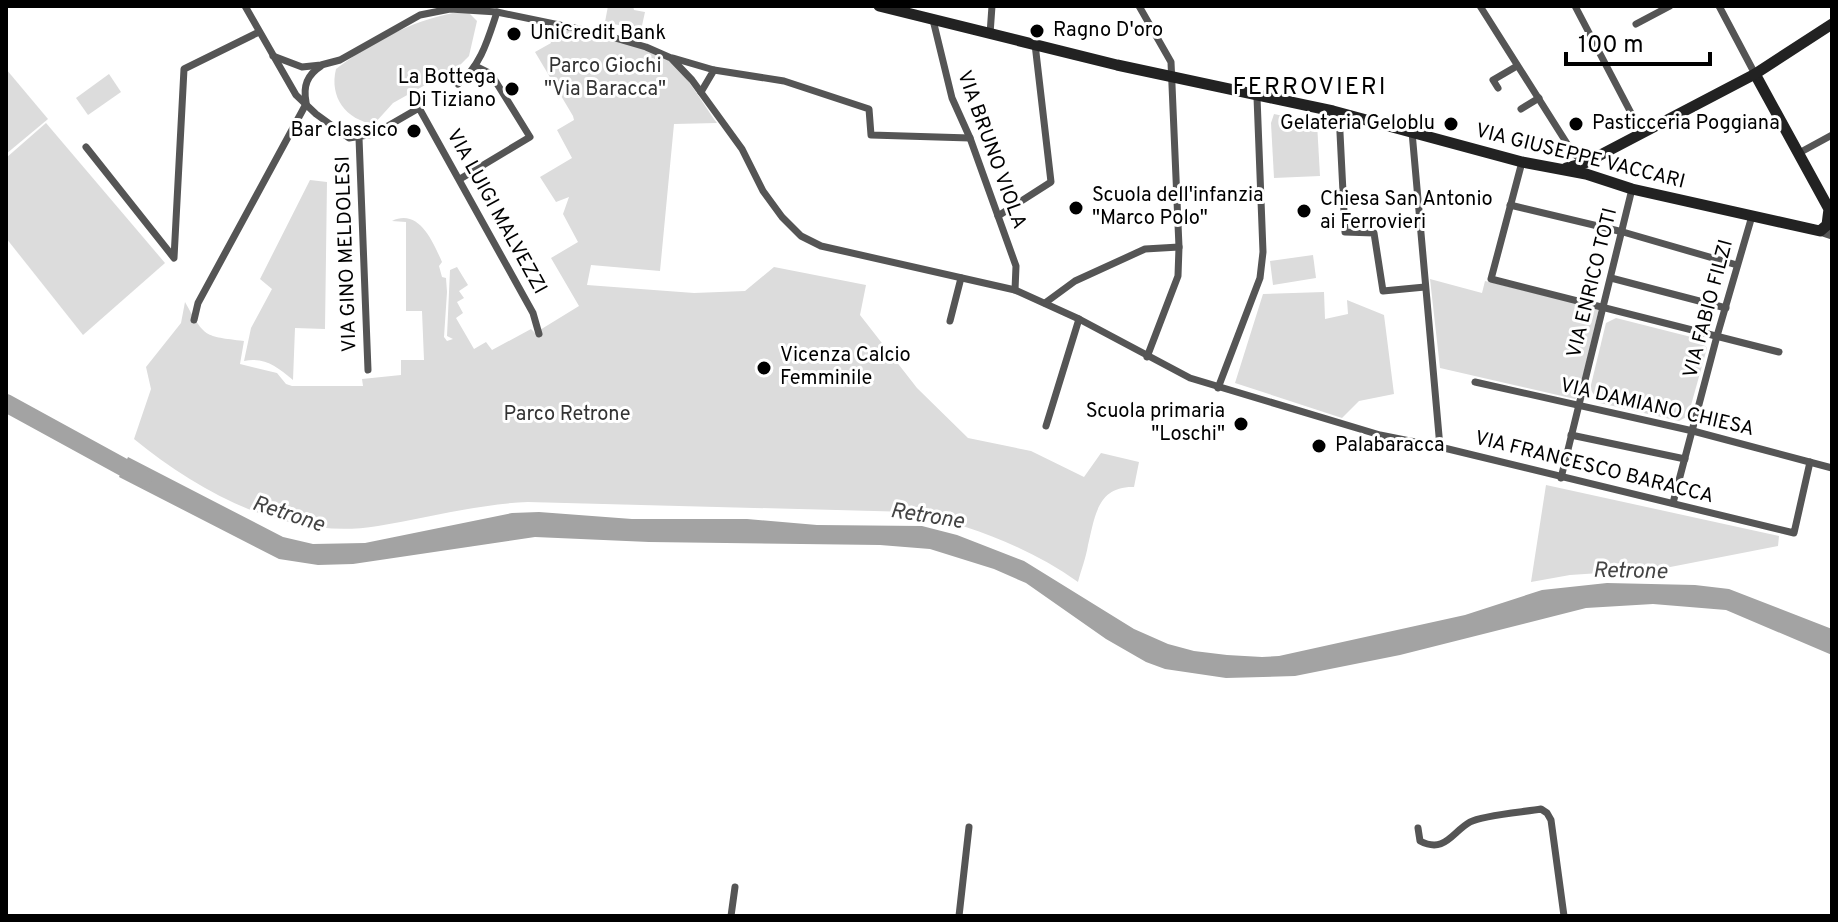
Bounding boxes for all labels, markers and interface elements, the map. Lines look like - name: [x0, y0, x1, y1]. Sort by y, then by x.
- scale bar: [1566, 16, 1710, 66]
- place label: Ragno D'oro: [1053, 18, 1163, 44]
- place label: UniCredit Bank: [530, 21, 666, 47]
- marker: Ragno D'oro: [1028, 22, 1046, 40]
- marker: UniCredit Bank: [505, 25, 523, 43]
- text: 100 m: [1578, 31, 1644, 61]
- park label: Parco Giochi "Via Baracca": [544, 54, 666, 103]
- place label: La Bottega Di Tiziano: [398, 65, 496, 114]
- street label: VIA BRUNO VIOLA: [950, 67, 1032, 233]
- district label: FERROVIERI: [1232, 73, 1388, 103]
- marker: La Bottega Di Tiziano: [503, 80, 521, 98]
- place label: Gelateria Geloblu: [1280, 111, 1435, 137]
- place label: Pasticceria Poggiana: [1592, 111, 1780, 137]
- marker: Gelateria Geloblu: [1442, 115, 1460, 133]
- marker: Pasticceria Poggiana: [1567, 115, 1585, 133]
- place label: Bar classico: [291, 118, 398, 144]
- street label: VIA GIUSEPPE VACCARI: [1472, 118, 1688, 196]
- marker: Bar classico: [405, 122, 423, 140]
- street label: VIA LUIGI MALVEZZI: [440, 125, 552, 299]
- street label: VIA GINO MELDOLESI: [331, 155, 363, 353]
- place label: Scuola dell'infanzia "Marco Polo": [1092, 183, 1264, 232]
- place label: Chiesa San Antonio ai Ferrovieri: [1320, 187, 1493, 236]
- marker: Scuola dell'infanzia "Marco Polo": [1067, 199, 1085, 217]
- marker: Chiesa San Antonio ai Ferrovieri: [1295, 202, 1313, 220]
- street label: VIA ENRICO TOTI: [1562, 205, 1624, 361]
- street label: VIA FABIO FILZI: [1678, 237, 1740, 381]
- place label: Vicenza Calcio Femminile: [780, 343, 911, 392]
- marker: Vicenza Calcio Femminile: [755, 359, 773, 377]
- street label: VIA DAMIANO CHIESA: [1557, 373, 1757, 443]
- place label: Scuola primaria "Loschi": [1086, 399, 1225, 448]
- park label: Parco Retrone: [503, 402, 631, 428]
- marker: Scuola primaria "Loschi": [1232, 415, 1250, 433]
- street label: VIA FRANCESCO BARACCA: [1472, 426, 1716, 510]
- place label: Palabaracca: [1335, 433, 1444, 459]
- marker: Palabaracca: [1310, 437, 1328, 455]
- water label: Retrone: [249, 491, 328, 540]
- water label: Retrone: [888, 498, 966, 536]
- water label: Retrone: [1593, 558, 1668, 586]

